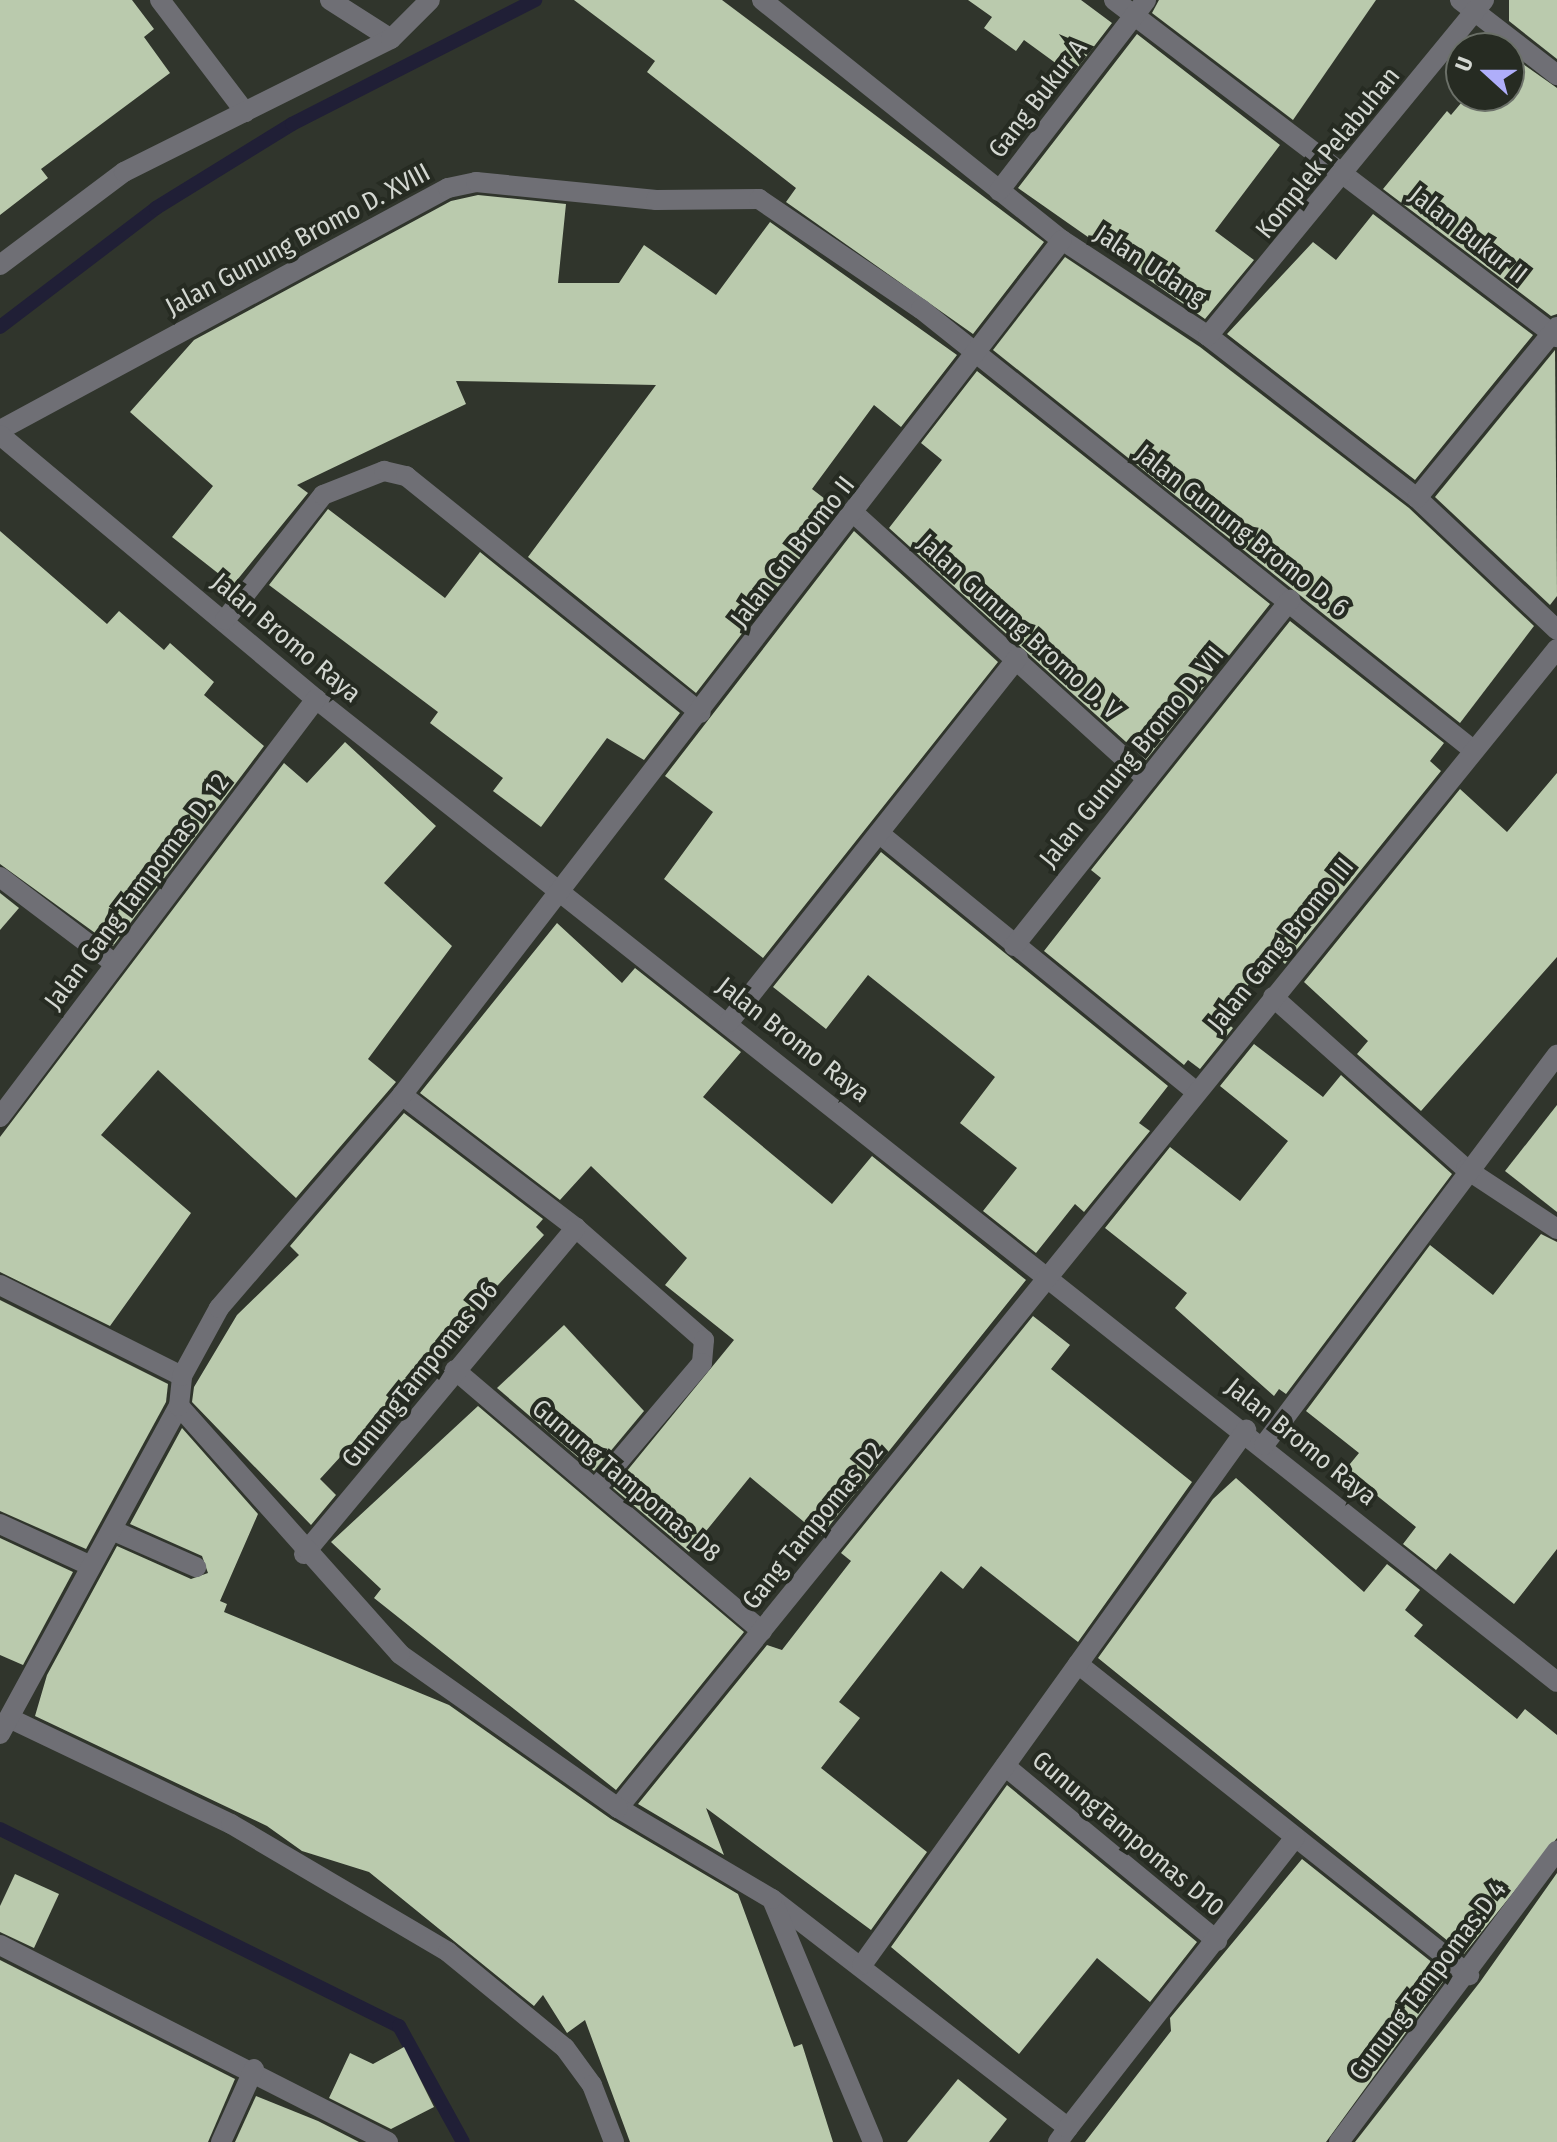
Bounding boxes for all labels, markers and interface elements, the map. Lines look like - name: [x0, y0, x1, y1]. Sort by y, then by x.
- north arrow: [1445, 32, 1525, 112]
- street label: Gang Bukur A: [982, 33, 1094, 165]
- text: U: [1449, 53, 1479, 75]
- street label: Komplek Pelabuhan: [1249, 61, 1407, 245]
- street label: Jalan Gunung Bromo D. XVIII: [160, 157, 436, 323]
- street label: Jalan Bukur II: [1403, 179, 1533, 291]
- street label: Jalan Udang: [1088, 218, 1212, 314]
- street label: Jalan Gunung Bromo D. 6: [1129, 438, 1355, 624]
- street label: Jalan Gn Bromo II: [724, 470, 862, 634]
- street label: Jalan Gunung Bromo D. V: [911, 528, 1127, 726]
- street label: Jalan Bromo Raya: [205, 567, 367, 709]
- street label: Jalan Gunung Bromo D. VII: [1033, 640, 1231, 874]
- street label: Jalan Gang Tampomas D. 12: [38, 768, 236, 1016]
- street label: Jalan Gang Bromo III: [1201, 852, 1361, 1038]
- street label: Jalan Bromo Raya: [710, 971, 876, 1109]
- street label: GunungTampomas D6: [335, 1276, 505, 1474]
- street label: Jalan Bromo Raya: [1219, 1372, 1383, 1512]
- street label: Gunung Tampomas D8: [525, 1393, 727, 1569]
- street label: Gang Tampomas D2: [736, 1436, 890, 1616]
- street label: GunungTampomas D10: [1026, 1745, 1230, 1923]
- street label: Gunung Tampomas.D 4: [1343, 1875, 1513, 2087]

